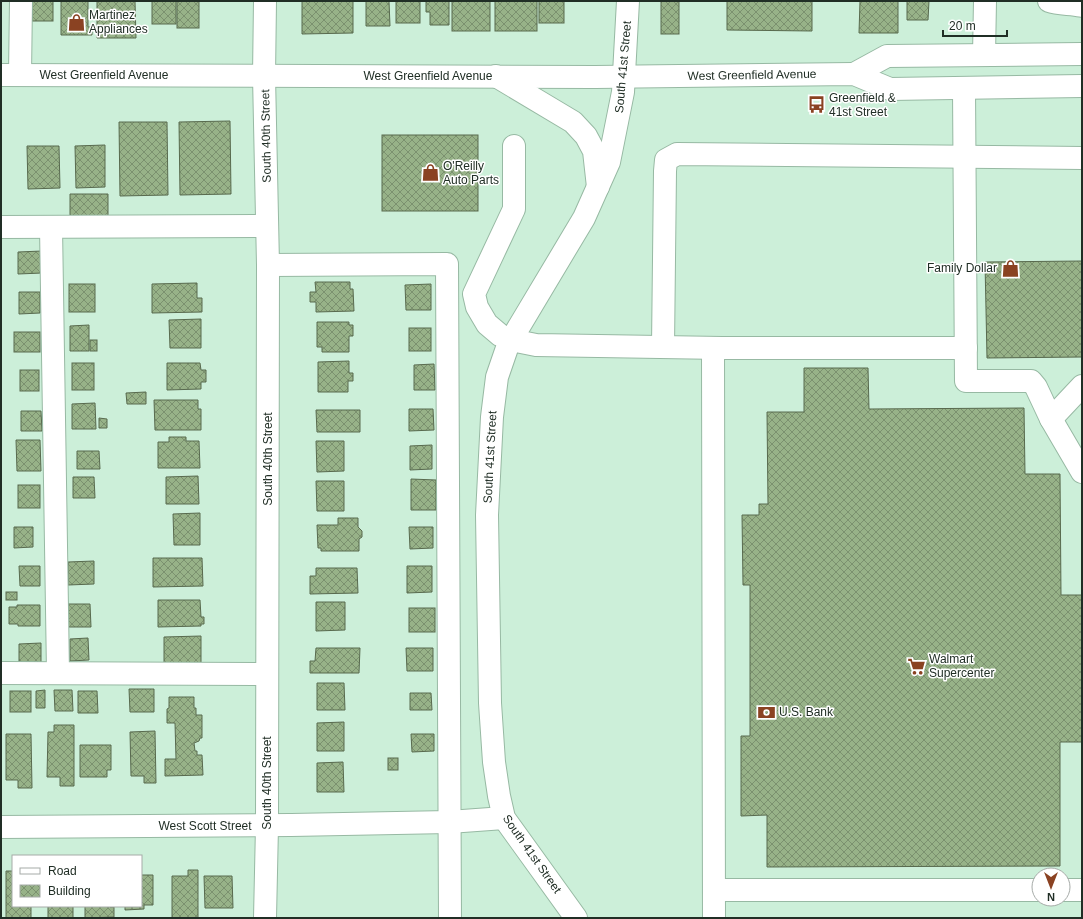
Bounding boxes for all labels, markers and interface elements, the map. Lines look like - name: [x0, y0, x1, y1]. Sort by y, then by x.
- place label: Martinez Appliances: [89, 8, 148, 36]
- shop icon: Martinez Appliances: [66, 12, 86, 32]
- scale bar: [943, 12, 1007, 38]
- text: 20 m: [949, 19, 976, 33]
- street label: South 41st Street: [612, 20, 634, 114]
- street label: West Greenfield Avenue: [687, 67, 817, 83]
- street label: West Greenfield Avenue: [40, 68, 169, 82]
- street label: West Greenfield Avenue: [364, 69, 493, 83]
- street label: South 40th Street: [258, 89, 274, 183]
- place label: Greenfield & 41st Street: [829, 91, 896, 119]
- bus stop icon: Greenfield & 41st Street: [806, 95, 826, 115]
- place label: O'Reilly Auto Parts: [443, 159, 499, 187]
- shop icon: O'Reilly Auto Parts: [420, 163, 440, 183]
- shop icon: Family Dollar: [1000, 258, 1020, 278]
- place label: Family Dollar: [927, 261, 997, 275]
- street label: South 41st Street: [481, 410, 499, 504]
- street label: South 40th Street: [261, 412, 275, 506]
- place label: Walmart Supercenter: [929, 652, 994, 680]
- supermarket icon: Walmart Supercenter: [906, 656, 926, 676]
- bank icon: U.S. Bank: [756, 702, 776, 722]
- place label: U.S. Bank: [779, 705, 834, 719]
- street label: South 40th Street: [260, 736, 274, 830]
- street label: South 41st Street: [500, 812, 565, 897]
- street label: West Scott Street: [158, 819, 252, 833]
- legend: [12, 855, 142, 907]
- text: Road: [48, 864, 77, 878]
- north arrow: [1031, 867, 1071, 907]
- text: Building: [48, 884, 91, 898]
- text: N: [1047, 891, 1055, 903]

